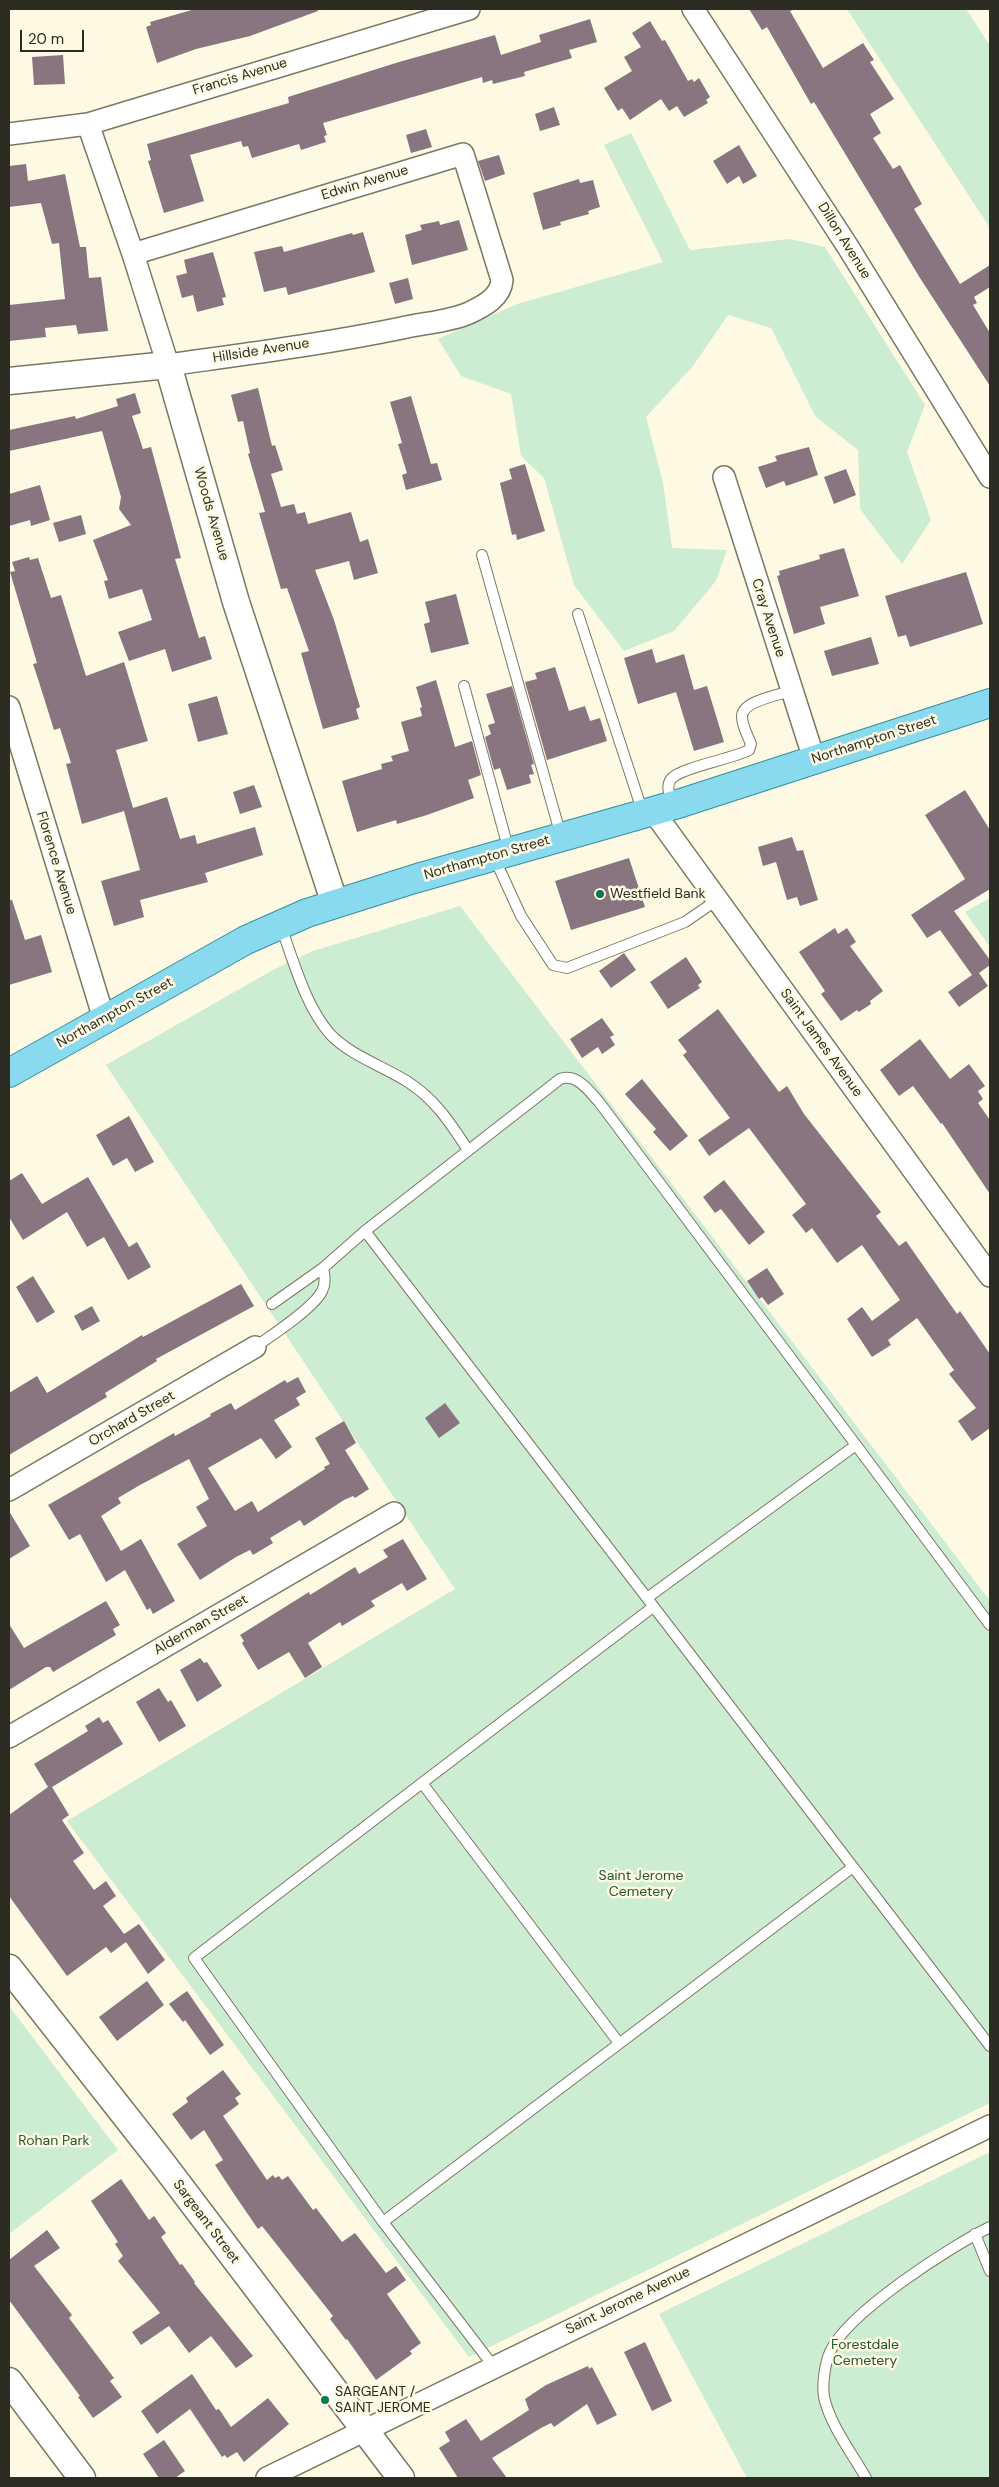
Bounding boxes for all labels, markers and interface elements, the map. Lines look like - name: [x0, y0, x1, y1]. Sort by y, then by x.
- scale bar: [22, 20, 86, 52]
- text: 20 m: [28, 29, 64, 49]
- street label: Francis Avenue: [191, 55, 289, 99]
- street label: Edwin Avenue: [319, 162, 411, 204]
- street label: Dillon Avenue: [814, 200, 874, 282]
- street label: Hillside Avenue: [212, 335, 310, 367]
- street label: Woods Avenue: [190, 465, 232, 563]
- street label: Cray Avenue: [747, 577, 789, 659]
- street label: Northampton Street: [809, 712, 939, 768]
- street label: Florence Avenue: [32, 809, 80, 917]
- street label: Northampton Street: [422, 832, 552, 884]
- place label: Westfield Bank: [610, 886, 706, 902]
- marker: Westfield Bank: [594, 888, 606, 900]
- street label: Northampton Street: [54, 974, 176, 1052]
- street label: Saint James Avenue: [776, 986, 866, 1100]
- street label: Orchard Street: [86, 1388, 178, 1450]
- street label: Alderman Street: [151, 1591, 251, 1659]
- park label: Saint Jerome Cemetery: [599, 1868, 683, 1900]
- park label: Rohan Park: [18, 2133, 90, 2149]
- street label: Sargeant Street: [169, 2177, 243, 2267]
- street label: Saint Jerome Avenue: [563, 2264, 693, 2338]
- park label: Forestdale Cemetery: [831, 2337, 899, 2370]
- place label: SARGEANT / SAINT JEROME: [335, 2384, 431, 2416]
- marker: SARGEANT / SAINT JEROME: [319, 2394, 331, 2406]

